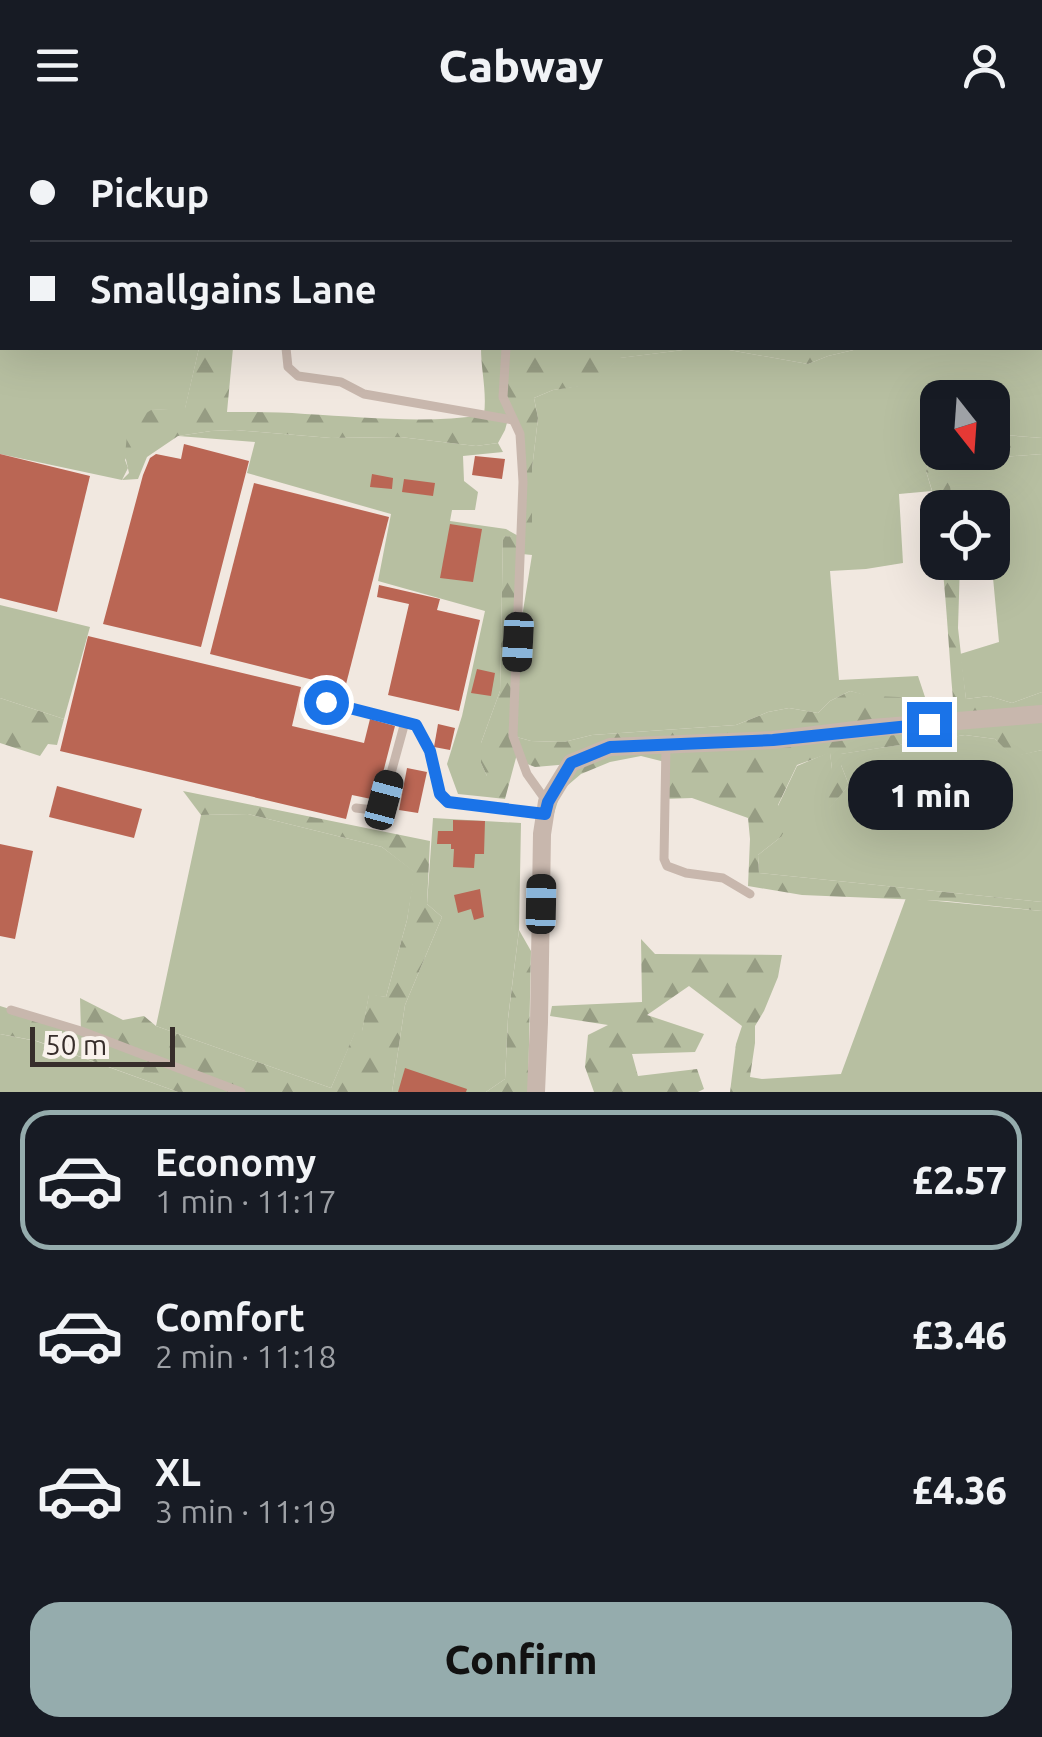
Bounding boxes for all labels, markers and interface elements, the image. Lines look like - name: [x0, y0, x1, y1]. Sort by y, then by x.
- icon: menu: [30, 38, 85, 93]
- icon: person: [957, 38, 1012, 93]
- text: Cabway: [439, 40, 603, 91]
- text: Pickup: [90, 172, 209, 214]
- text: Smallgains Lane: [90, 268, 377, 310]
- north arrow: [920, 380, 1010, 470]
- map controls: [920, 380, 1010, 580]
- button: locate: [920, 490, 1010, 580]
- car: [501, 611, 535, 673]
- route start: [304, 680, 349, 725]
- route end: [907, 702, 952, 747]
- callout: 1 min: [846, 759, 1012, 829]
- car: [362, 767, 406, 833]
- text: 1 min: [890, 777, 971, 813]
- car: [525, 874, 557, 934]
- scale bar: [30, 1022, 175, 1066]
- text: 50 m: [45, 1029, 107, 1060]
- icon: car: [35, 1135, 125, 1225]
- text: Economy: [155, 1141, 316, 1183]
- text: £2.57: [912, 1159, 1007, 1201]
- text: 1 min · 11:17: [155, 1183, 337, 1219]
- icon: car: [35, 1290, 125, 1380]
- text: Comfort: [155, 1296, 305, 1338]
- text: £3.46: [912, 1314, 1007, 1356]
- text: 2 min · 11:18: [155, 1338, 337, 1374]
- icon: car: [35, 1445, 125, 1535]
- text: XL: [155, 1451, 201, 1493]
- text: £4.36: [912, 1469, 1007, 1511]
- text: 3 min · 11:19: [155, 1493, 337, 1529]
- button: Confirm: [30, 1602, 1012, 1717]

